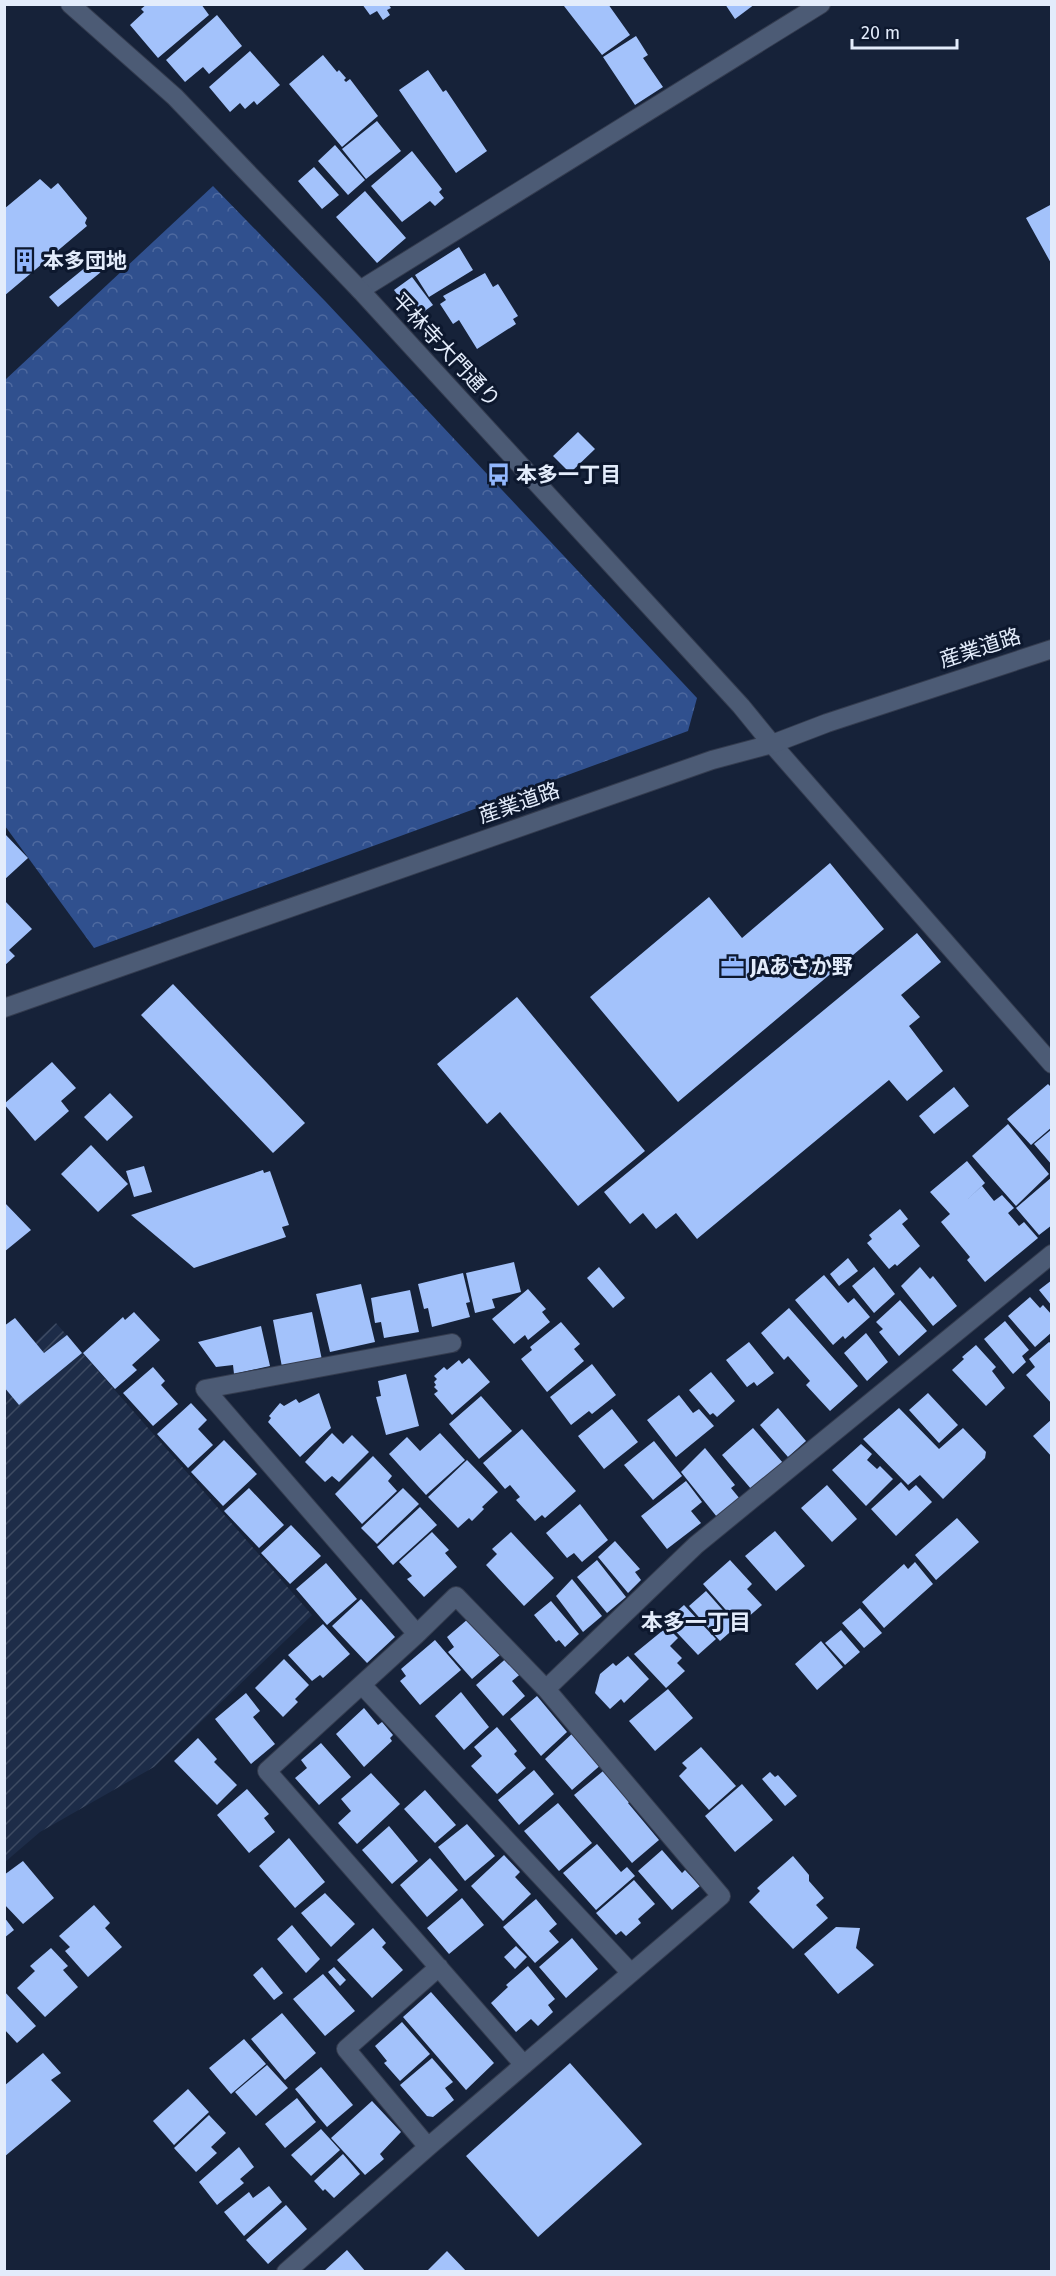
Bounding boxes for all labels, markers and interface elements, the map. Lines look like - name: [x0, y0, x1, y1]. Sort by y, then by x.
- scale bar: [852, 12, 957, 50]
- text: 20 m: [861, 22, 900, 44]
- building icon: 本多団地: [12, 248, 38, 274]
- place label: 本多団地: [43, 248, 127, 274]
- street label: 平林寺大門通り: [386, 287, 506, 413]
- bus stop icon: 本多一丁目: [485, 462, 511, 488]
- place label: 本多一丁目: [516, 462, 621, 488]
- street label: 産業道路: [936, 623, 1024, 673]
- street label: 産業道路: [475, 777, 563, 829]
- office icon: JAあさか野: [719, 954, 745, 980]
- place label: JAあさか野: [749, 954, 853, 980]
- district label: 本多一丁目: [641, 1609, 751, 1636]

